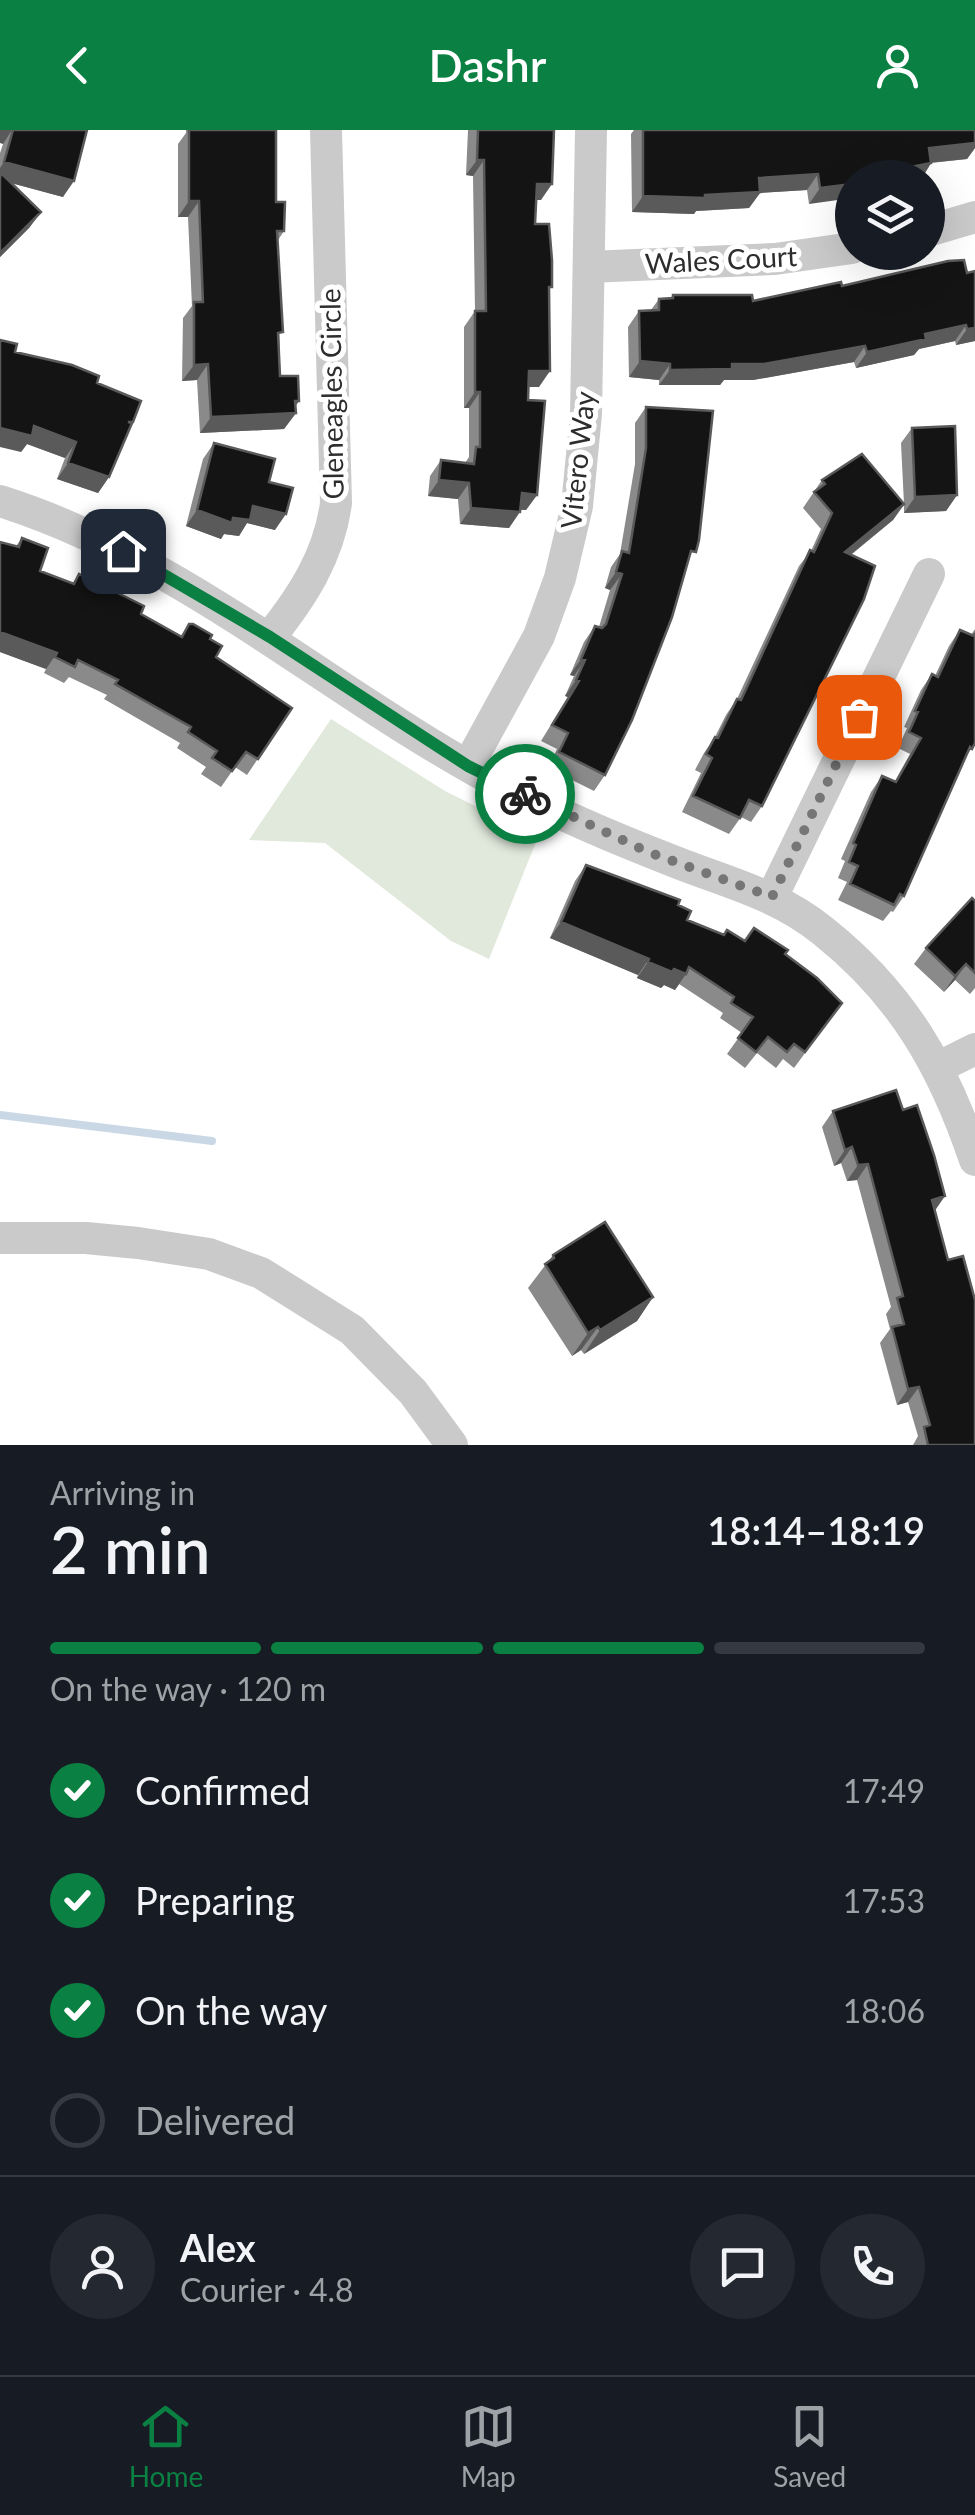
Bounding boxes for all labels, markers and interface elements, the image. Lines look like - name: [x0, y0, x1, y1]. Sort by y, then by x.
- icon: back: [50, 38, 105, 93]
- text: Dashr: [429, 38, 546, 92]
- icon: person: [870, 38, 925, 93]
- map controls: [835, 160, 945, 270]
- button: layers: [835, 160, 945, 270]
- street label: Wales Court: [644, 238, 798, 280]
- street label: Gleneagles Circle: [312, 288, 350, 500]
- street label: Vitero Way: [553, 389, 601, 530]
- pin: [81, 509, 166, 594]
- icon: home: [96, 524, 151, 579]
- pin: [817, 675, 902, 760]
- icon: bag: [832, 690, 887, 745]
- courier: [475, 744, 575, 844]
- icon: bike: [498, 767, 553, 822]
- text: Arriving in: [50, 1473, 195, 1512]
- text: 18:14–18:19: [707, 1507, 925, 1553]
- text: 2 min: [50, 1510, 210, 1588]
- text: On the way · 120 m: [50, 1669, 326, 1708]
- icon: check: [50, 1763, 105, 1818]
- text: Confirmed: [135, 1767, 311, 1813]
- text: 17:49: [843, 1771, 925, 1810]
- icon: check: [50, 1873, 105, 1928]
- text: Preparing: [135, 1877, 295, 1923]
- text: 17:53: [843, 1881, 925, 1920]
- icon: check: [50, 1983, 105, 2038]
- text: On the way: [135, 1987, 327, 2033]
- text: 18:06: [843, 1991, 925, 2030]
- text: Delivered: [135, 2097, 295, 2143]
- button: person: [50, 2214, 155, 2319]
- button: chat: [690, 2214, 795, 2319]
- button: phone: [820, 2214, 925, 2319]
- text: Alex: [180, 2224, 256, 2270]
- text: Courier · 4.8: [180, 2270, 354, 2309]
- tab: Home: [129, 2399, 203, 2493]
- tab: Map: [461, 2399, 516, 2493]
- tab: Saved: [773, 2399, 846, 2493]

